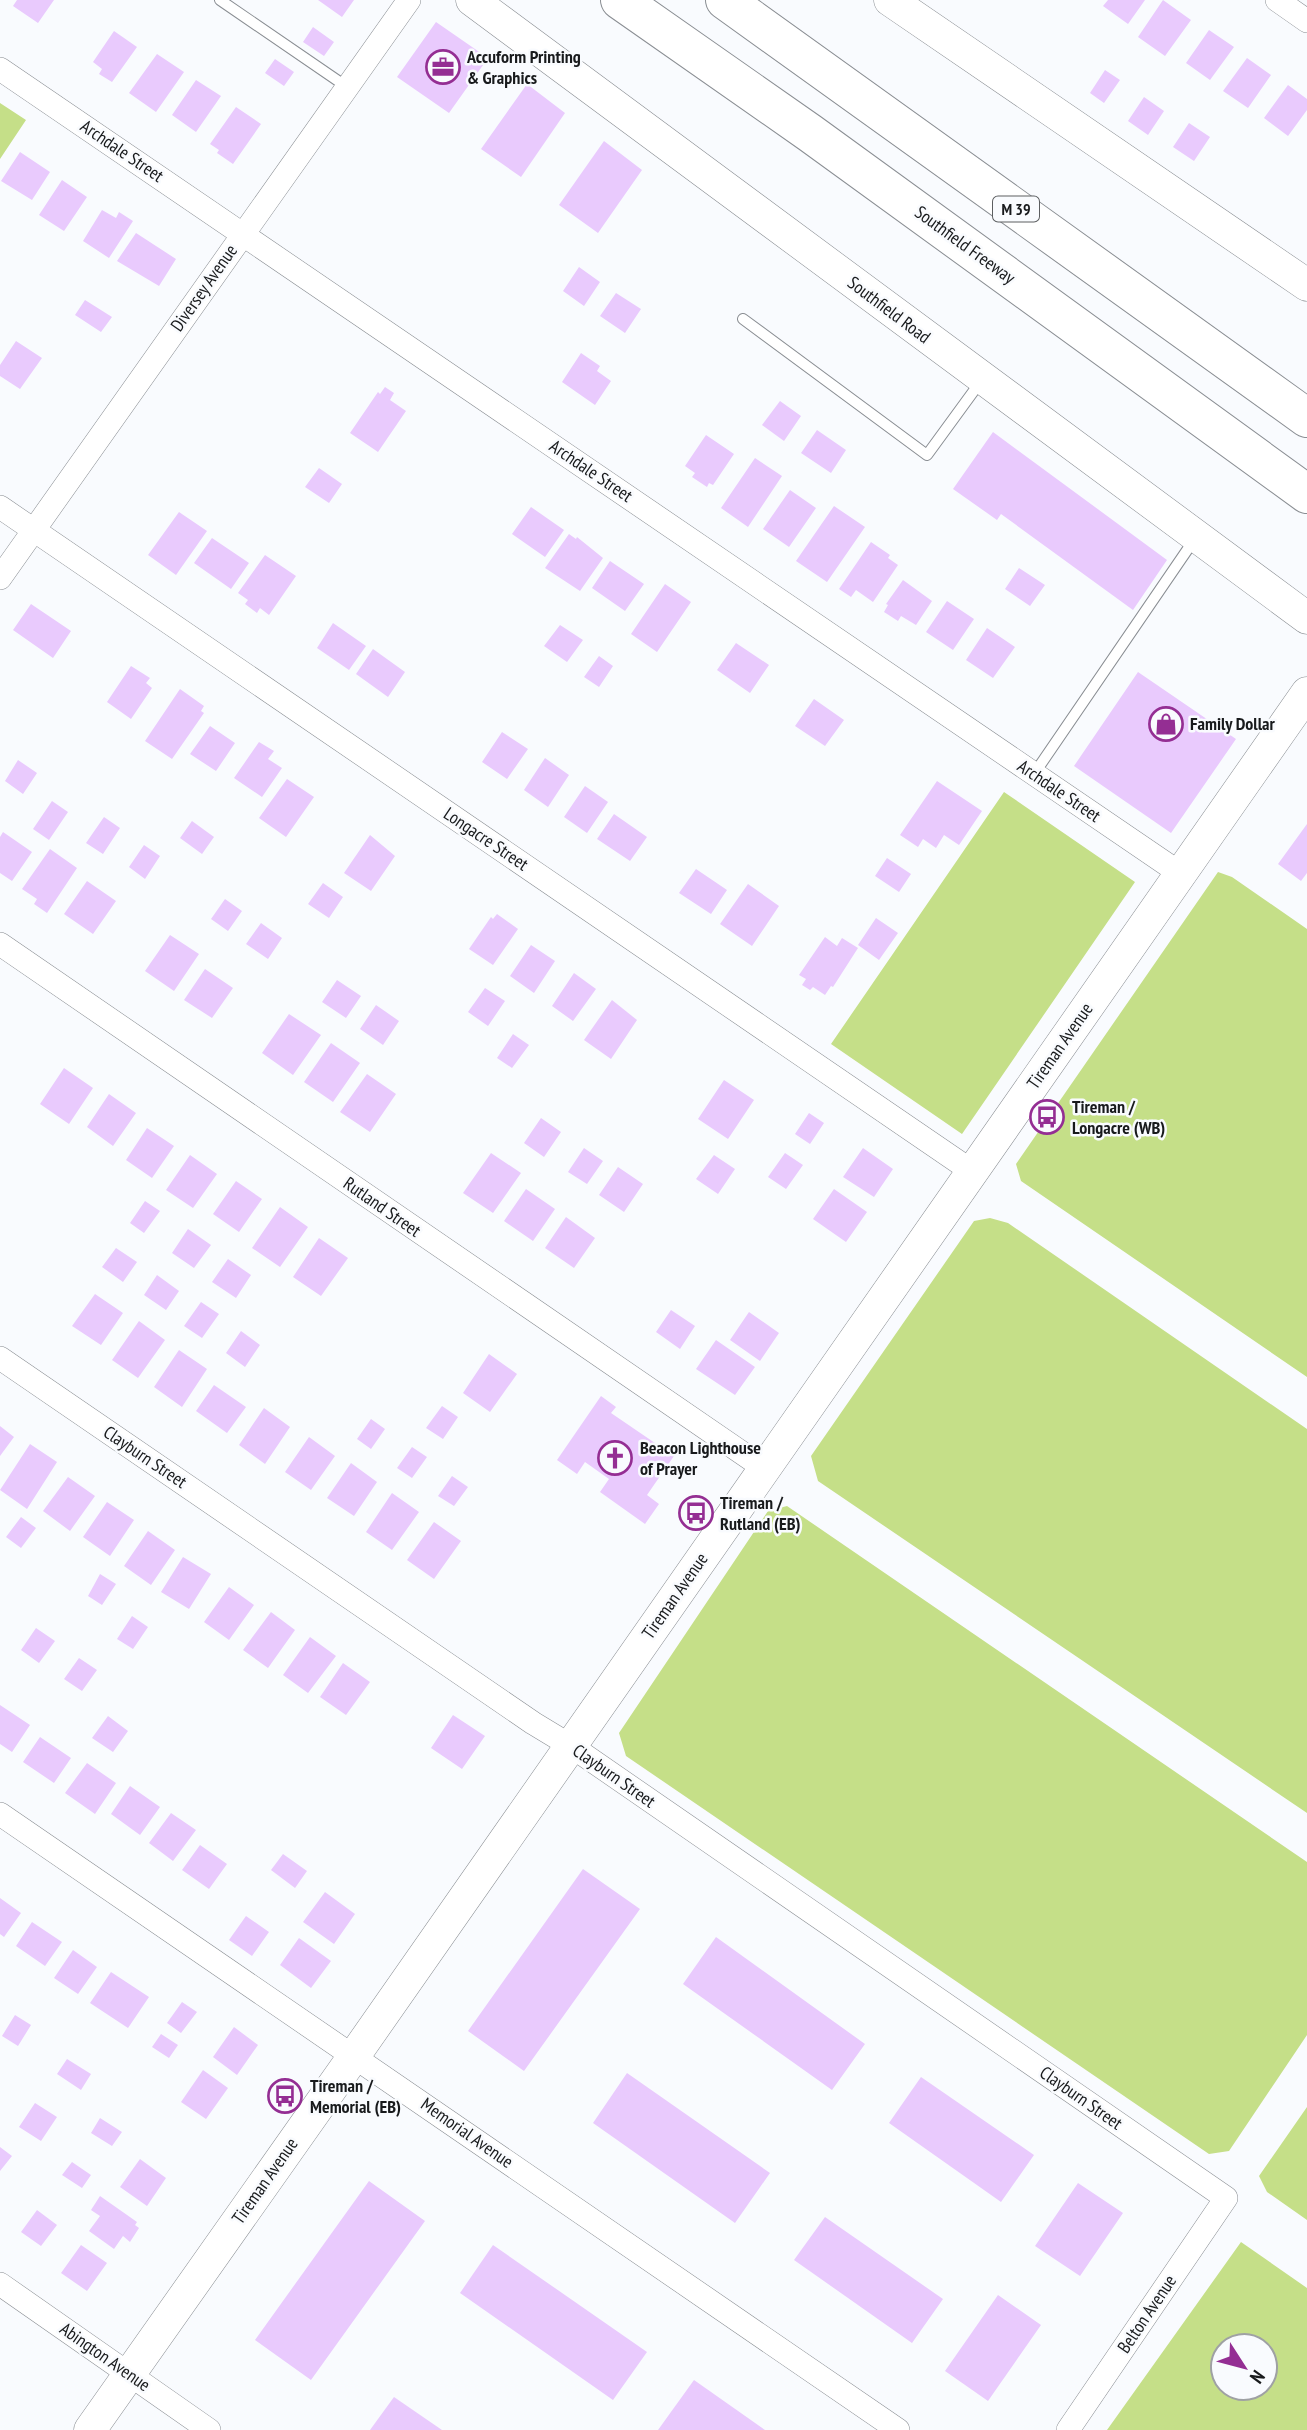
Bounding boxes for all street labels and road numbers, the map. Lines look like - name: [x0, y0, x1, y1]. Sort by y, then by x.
- street label: Archdale Street: [76, 114, 168, 187]
- road number: M 39: [993, 196, 1039, 222]
- street label: Southfield Freeway: [910, 200, 1020, 289]
- street label: Diversey Avenue: [165, 240, 242, 336]
- street label: Southfield Road: [843, 271, 935, 348]
- street label: Archdale Street: [545, 434, 637, 507]
- street label: Archdale Street: [1013, 754, 1105, 827]
- street label: Longacre Street: [440, 802, 533, 875]
- street label: Tireman Avenue: [1021, 998, 1098, 1093]
- street label: Rutland Street: [339, 1171, 426, 1242]
- street label: Clayburn Street: [99, 1420, 192, 1493]
- street label: Tireman Avenue: [636, 1548, 713, 1643]
- street label: Clayburn Street: [568, 1739, 660, 1813]
- street label: Clayburn Street: [1035, 2061, 1127, 2135]
- street label: Memorial Avenue: [417, 2092, 518, 2173]
- street label: Tireman Avenue: [226, 2133, 303, 2228]
- street label: Belton Avenue: [1112, 2270, 1181, 2357]
- street label: Abington Avenue: [56, 2317, 155, 2396]

